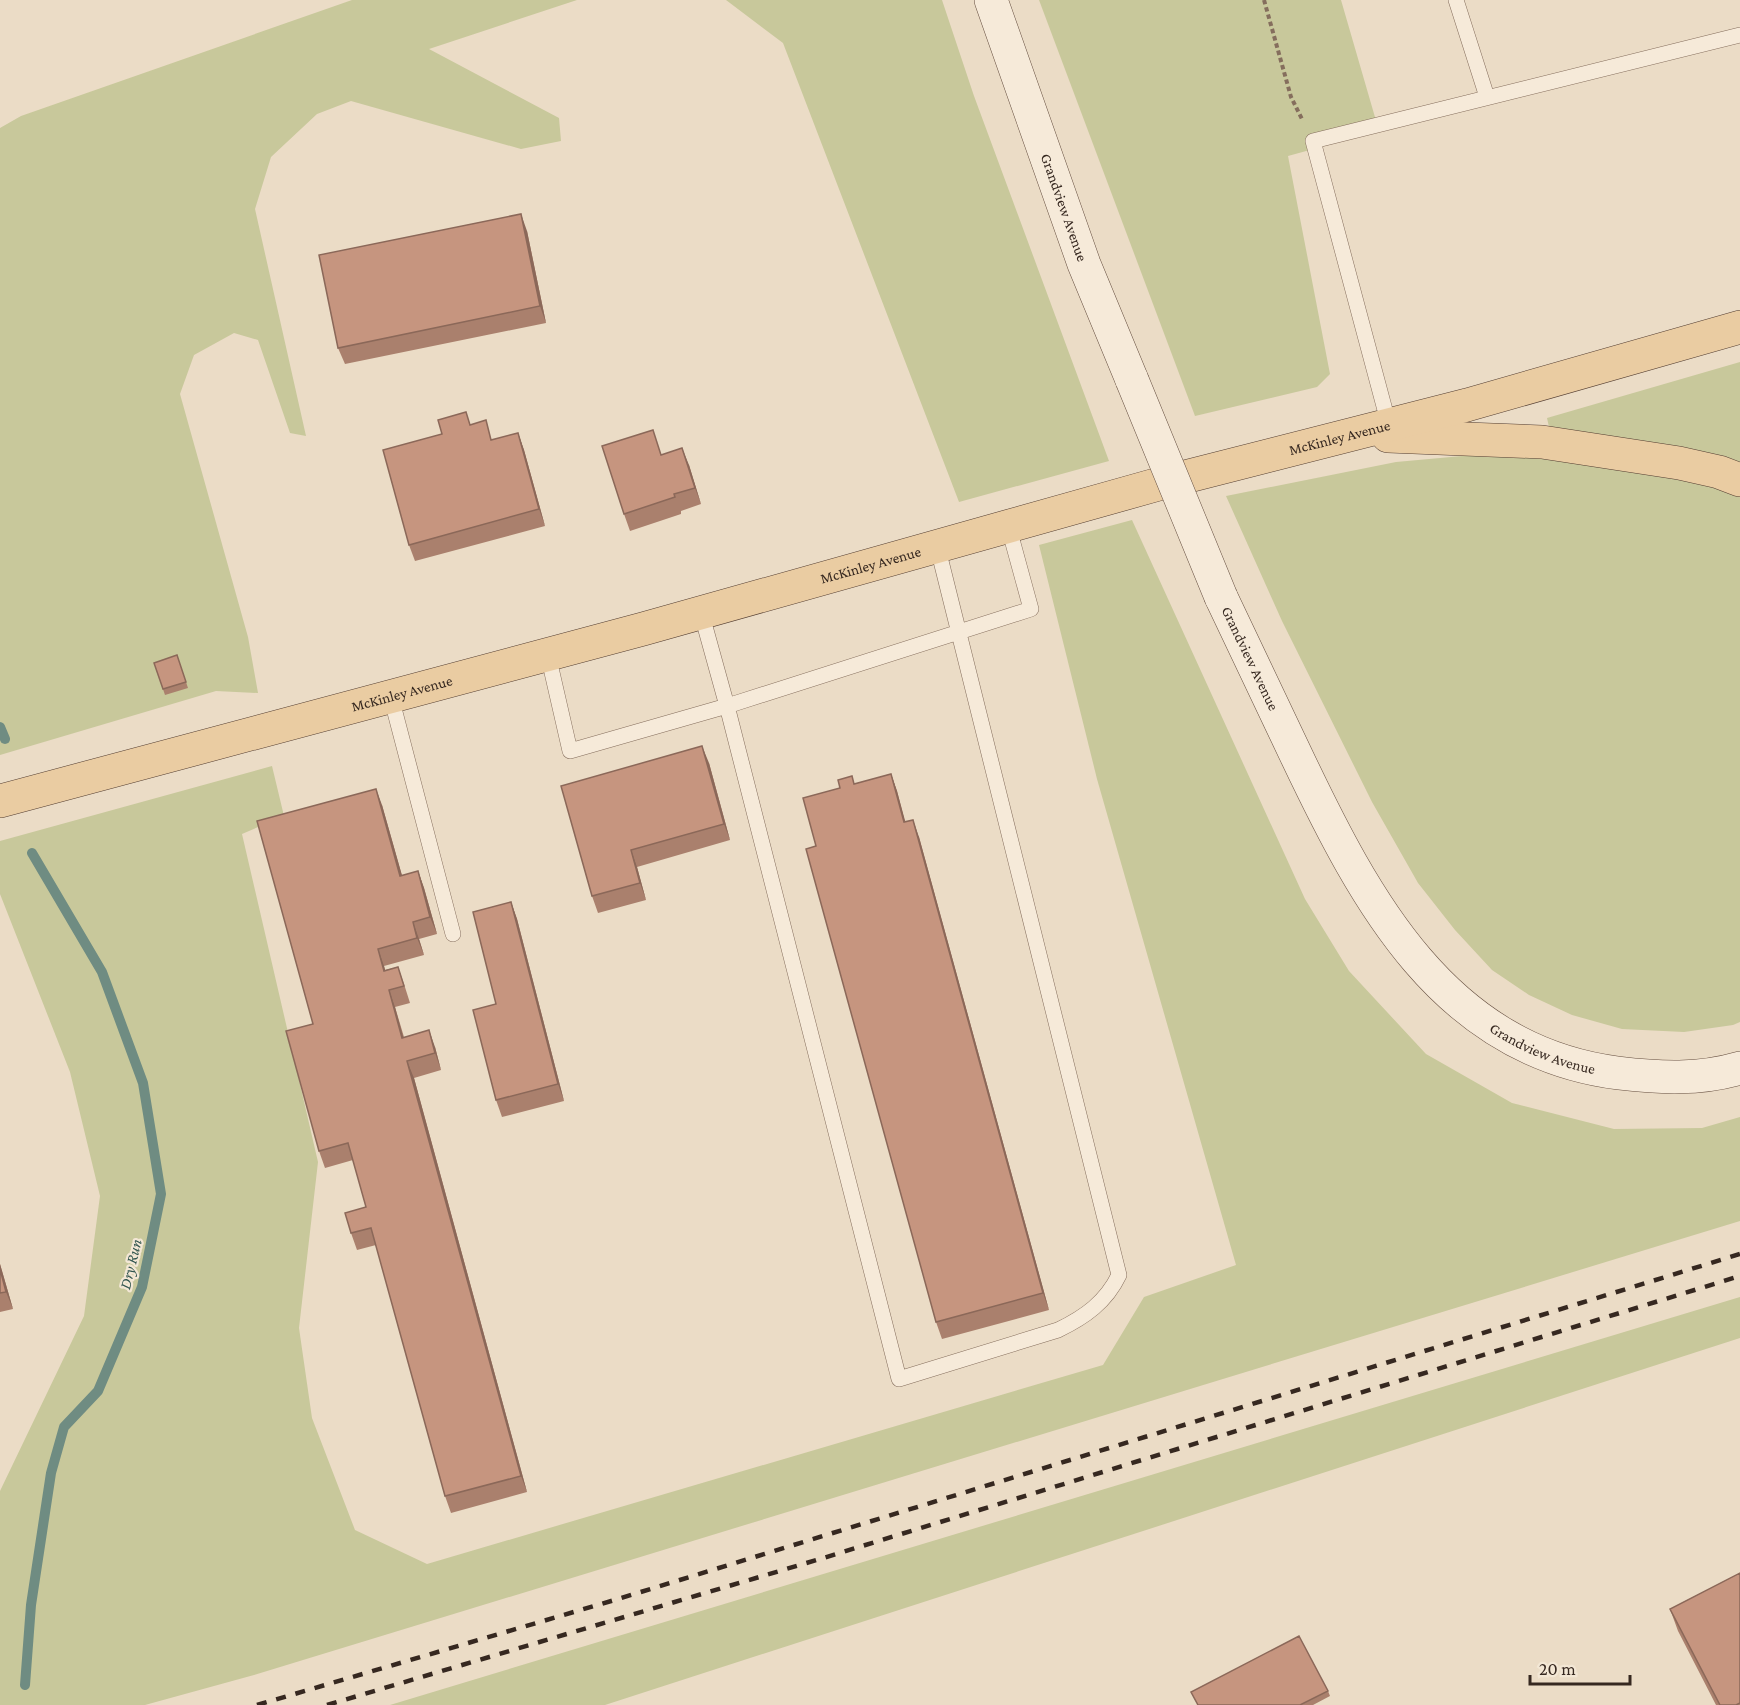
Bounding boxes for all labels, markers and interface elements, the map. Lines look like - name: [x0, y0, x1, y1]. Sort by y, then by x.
- street label: Grandview Avenue: [1038, 152, 1091, 264]
- street label: McKinley Avenue: [1287, 417, 1392, 458]
- street label: McKinley Avenue: [818, 543, 923, 587]
- street label: Grandview Avenue: [1219, 604, 1282, 713]
- street label: McKinley Avenue: [350, 672, 454, 715]
- street label: Grandview Avenue: [1487, 1020, 1597, 1077]
- water label: Dry Run: [116, 1237, 146, 1291]
- scale bar: [1530, 1648, 1630, 1686]
- text: 20 m: [1539, 1659, 1576, 1679]

